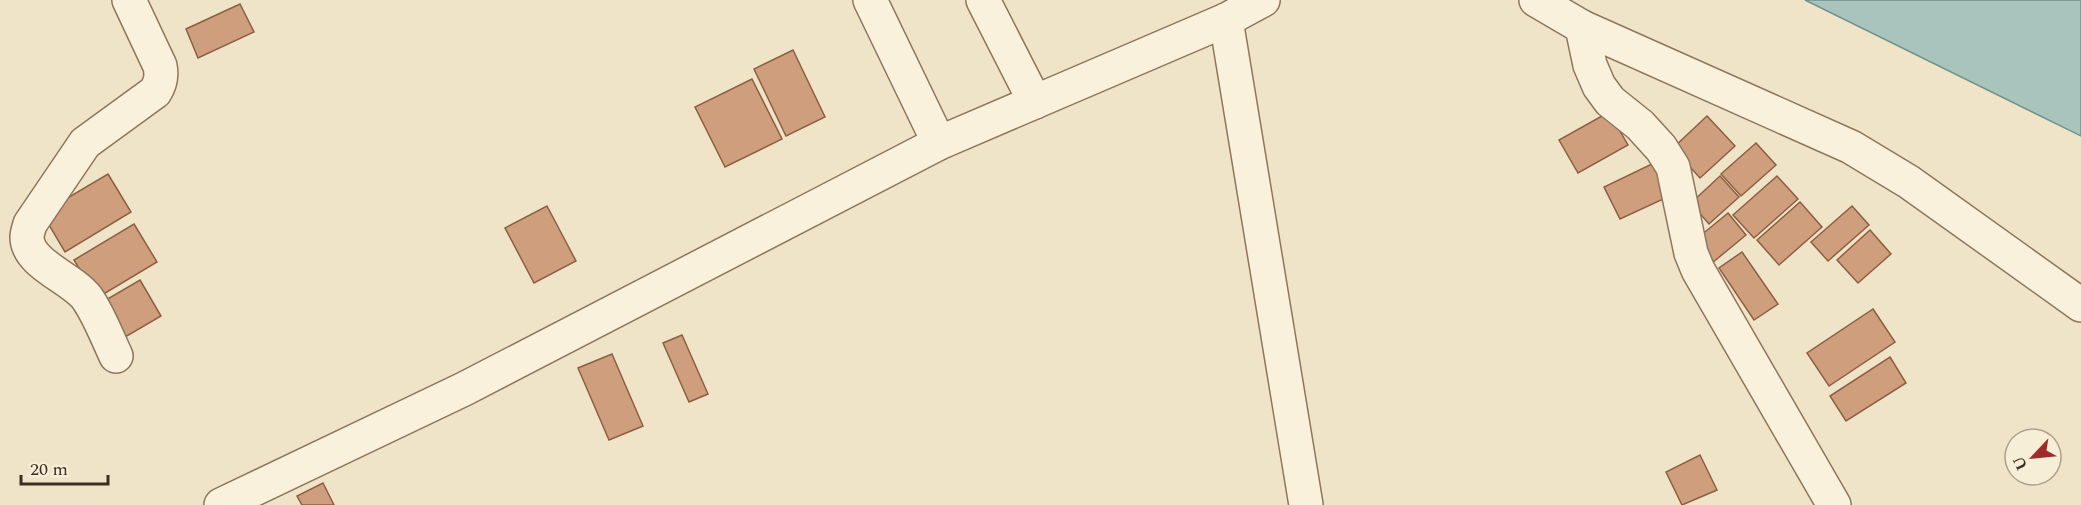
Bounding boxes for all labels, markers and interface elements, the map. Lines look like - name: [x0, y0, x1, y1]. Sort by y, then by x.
- north arrow: [2003, 427, 2063, 487]
- scale bar: [21, 448, 108, 486]
- text: U: [2007, 452, 2034, 474]
- text: 20 m: [30, 456, 68, 483]

